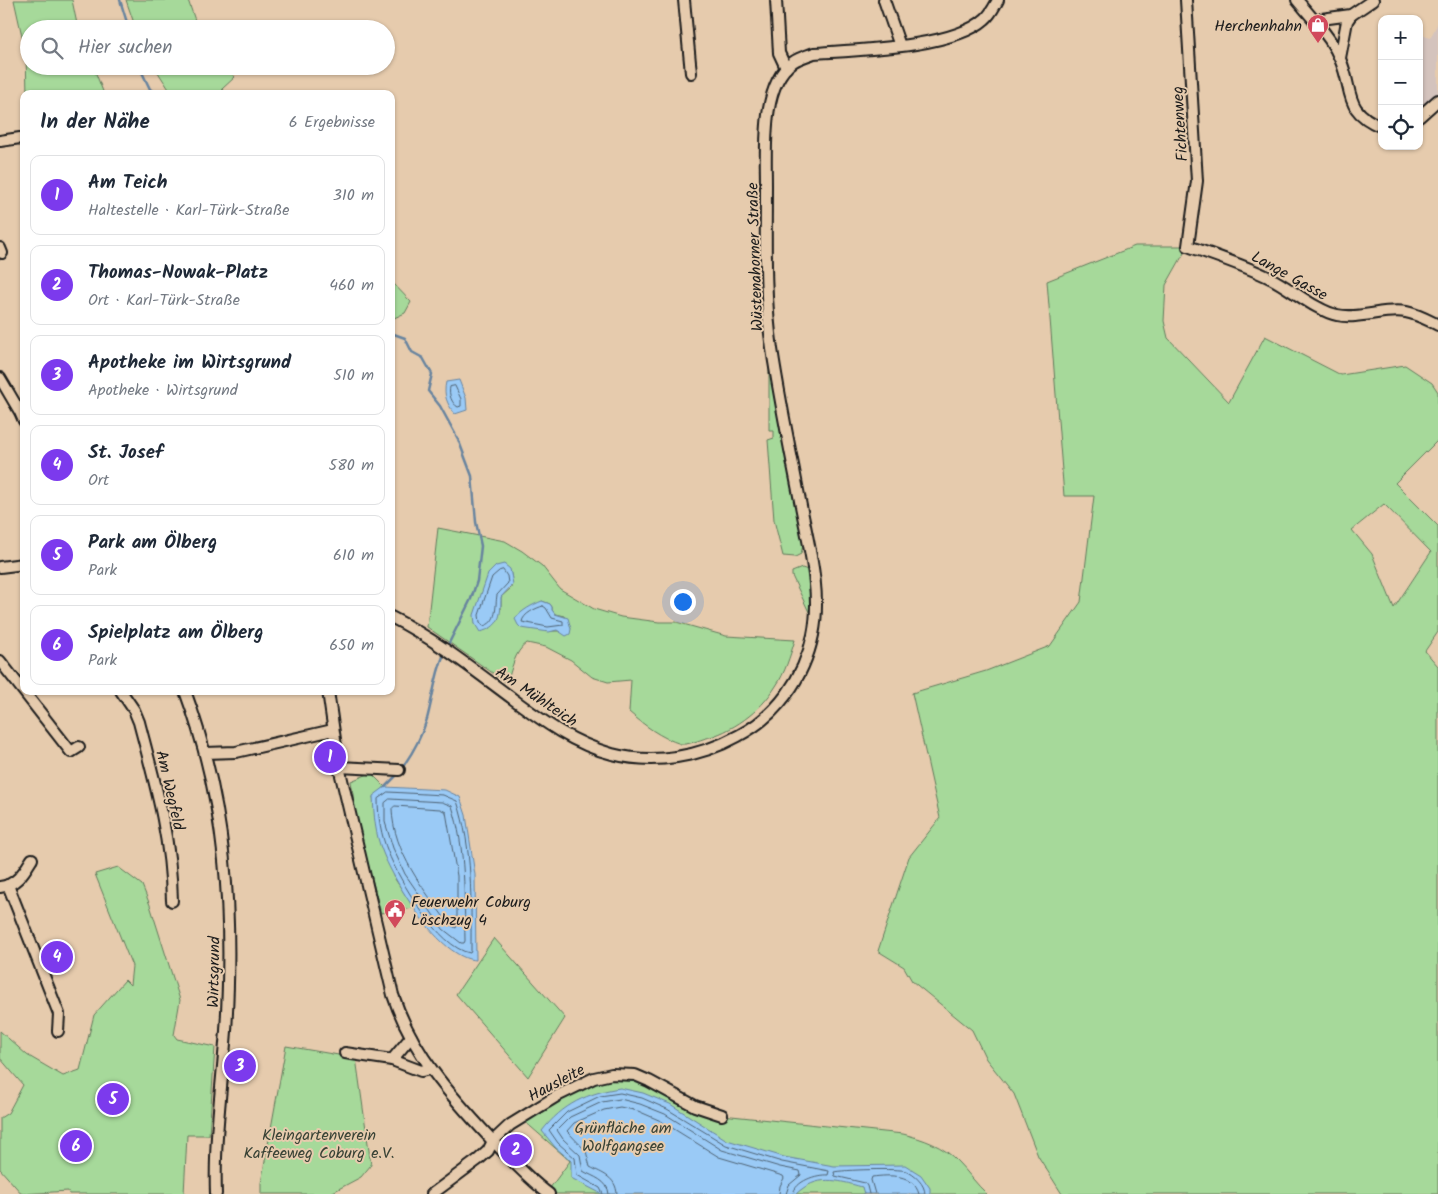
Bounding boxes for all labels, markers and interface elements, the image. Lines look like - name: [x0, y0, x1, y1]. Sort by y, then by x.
- shop icon: Herchenhahn: [1306, 13, 1330, 44]
- place label: Herchenhahn: [1214, 14, 1302, 39]
- map controls: [1378, 15, 1423, 150]
- button: +: [1378, 15, 1423, 60]
- search box: [20, 20, 395, 75]
- text: Hier suchen: [78, 33, 172, 63]
- icon: search: [38, 34, 66, 62]
- button: −: [1378, 60, 1423, 105]
- street label: Fichtenweg: [1165, 85, 1196, 162]
- button: locate: [1378, 105, 1423, 150]
- text: In der Nähe: [40, 106, 150, 139]
- text: 6 Ergebnisse: [289, 110, 375, 135]
- text: Am Teich: [88, 168, 167, 198]
- street label: Wüstenahorner Straße: [740, 182, 771, 332]
- text: 1: [55, 183, 59, 208]
- text: 310 m: [333, 183, 374, 208]
- text: Haltestelle · Karl-Türk-Straße: [88, 198, 289, 223]
- street label: Lange Gasse: [1246, 245, 1332, 308]
- text: Thomas-Nowak-Platz: [88, 258, 268, 288]
- text: 2: [52, 273, 62, 298]
- text: 460 m: [329, 273, 374, 298]
- text: Ort · Karl-Türk-Straße: [88, 288, 240, 313]
- text: Apotheke im Wirtsgrund: [88, 348, 291, 378]
- text: 3: [53, 363, 61, 388]
- text: 510 m: [333, 363, 374, 388]
- text: Apotheke · Wirtsgrund: [88, 378, 238, 403]
- text: St. Josef: [88, 438, 163, 468]
- text: 4: [53, 453, 61, 478]
- text: 580 m: [329, 453, 374, 478]
- text: Ort: [88, 468, 109, 493]
- text: Park am Ölberg: [88, 528, 217, 558]
- text: 5: [53, 543, 61, 568]
- text: 610 m: [333, 543, 374, 568]
- text: Park: [88, 558, 117, 583]
- your location: [670, 589, 696, 615]
- text: Spielplatz am Ölberg: [88, 618, 263, 648]
- text: 6: [53, 633, 61, 658]
- text: 650 m: [329, 633, 374, 658]
- text: Park: [88, 648, 117, 673]
- street label: Am Mühlteich: [490, 660, 582, 734]
- pin: 1: [314, 738, 346, 776]
- street label: Am Wegfeld: [148, 748, 191, 834]
- place label: Feuerwehr Coburg Löschzug 4: [411, 890, 531, 933]
- public building icon: Feuerwehr Coburg Löschzug 4: [383, 898, 407, 929]
- street label: Wirtsgrund: [201, 935, 228, 1008]
- pin: 4: [41, 938, 73, 976]
- pin: 3: [224, 1047, 256, 1085]
- street label: Hausleite: [524, 1058, 590, 1109]
- pin: 5: [97, 1080, 129, 1118]
- park label: Grünfläche am Wolfgangsee: [574, 1116, 672, 1159]
- park label: Kleingartenverein Kaffeeweg Coburg e.V.: [244, 1123, 394, 1166]
- pin: 6: [60, 1127, 92, 1165]
- pin: 2: [500, 1131, 532, 1169]

